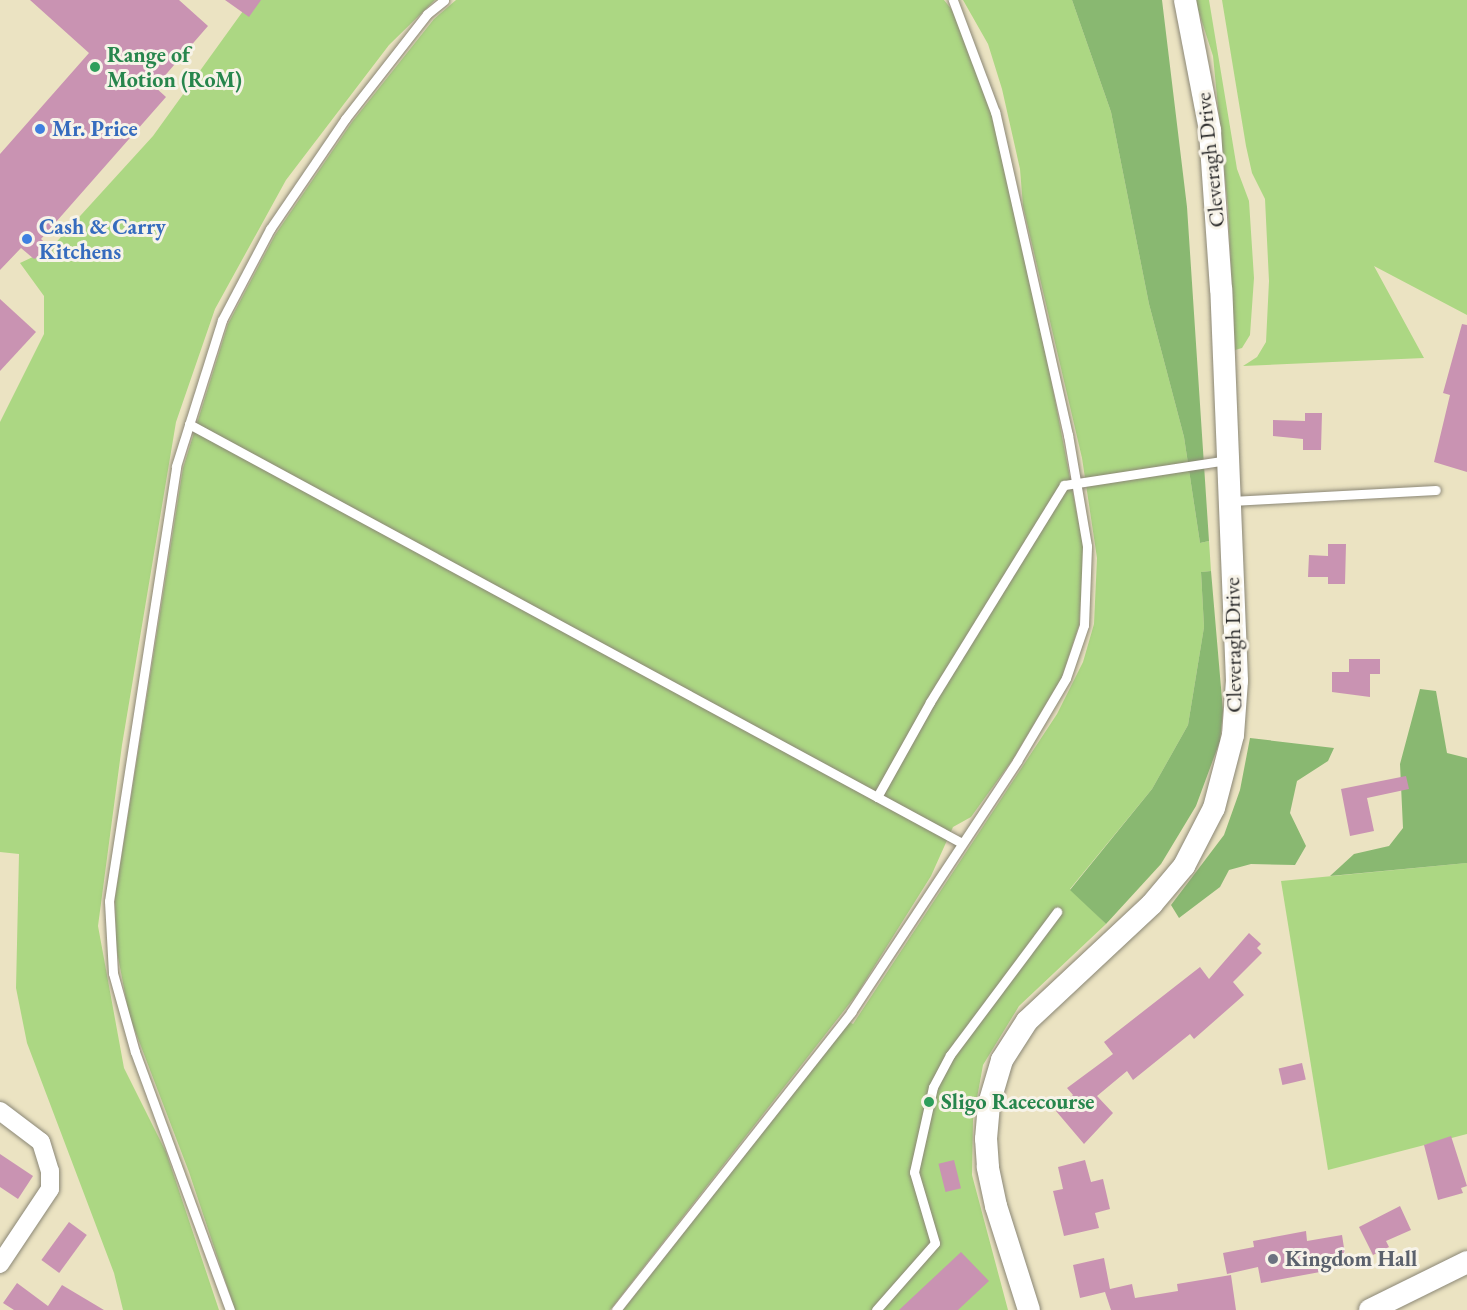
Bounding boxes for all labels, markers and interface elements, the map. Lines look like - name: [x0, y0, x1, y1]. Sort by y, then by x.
- place label: Range of Motion (RoM): [107, 41, 242, 92]
- marker: Range of Motion (RoM): [88, 60, 102, 74]
- street label: Cleveragh Drive: [1190, 91, 1230, 229]
- place label: Mr. Price: [52, 116, 138, 142]
- marker: Mr. Price: [33, 122, 47, 136]
- place label: Cash & Carry Kitchens: [39, 213, 166, 264]
- marker: Cash & Carry Kitchens: [20, 232, 34, 246]
- street label: Cleveragh Drive: [1219, 577, 1247, 713]
- place label: Sligo Racecourse: [941, 1089, 1095, 1115]
- marker: Sligo Racecourse: [922, 1095, 936, 1109]
- place label: Kingdom Hall: [1285, 1246, 1417, 1272]
- marker: Kingdom Hall: [1266, 1252, 1280, 1266]

